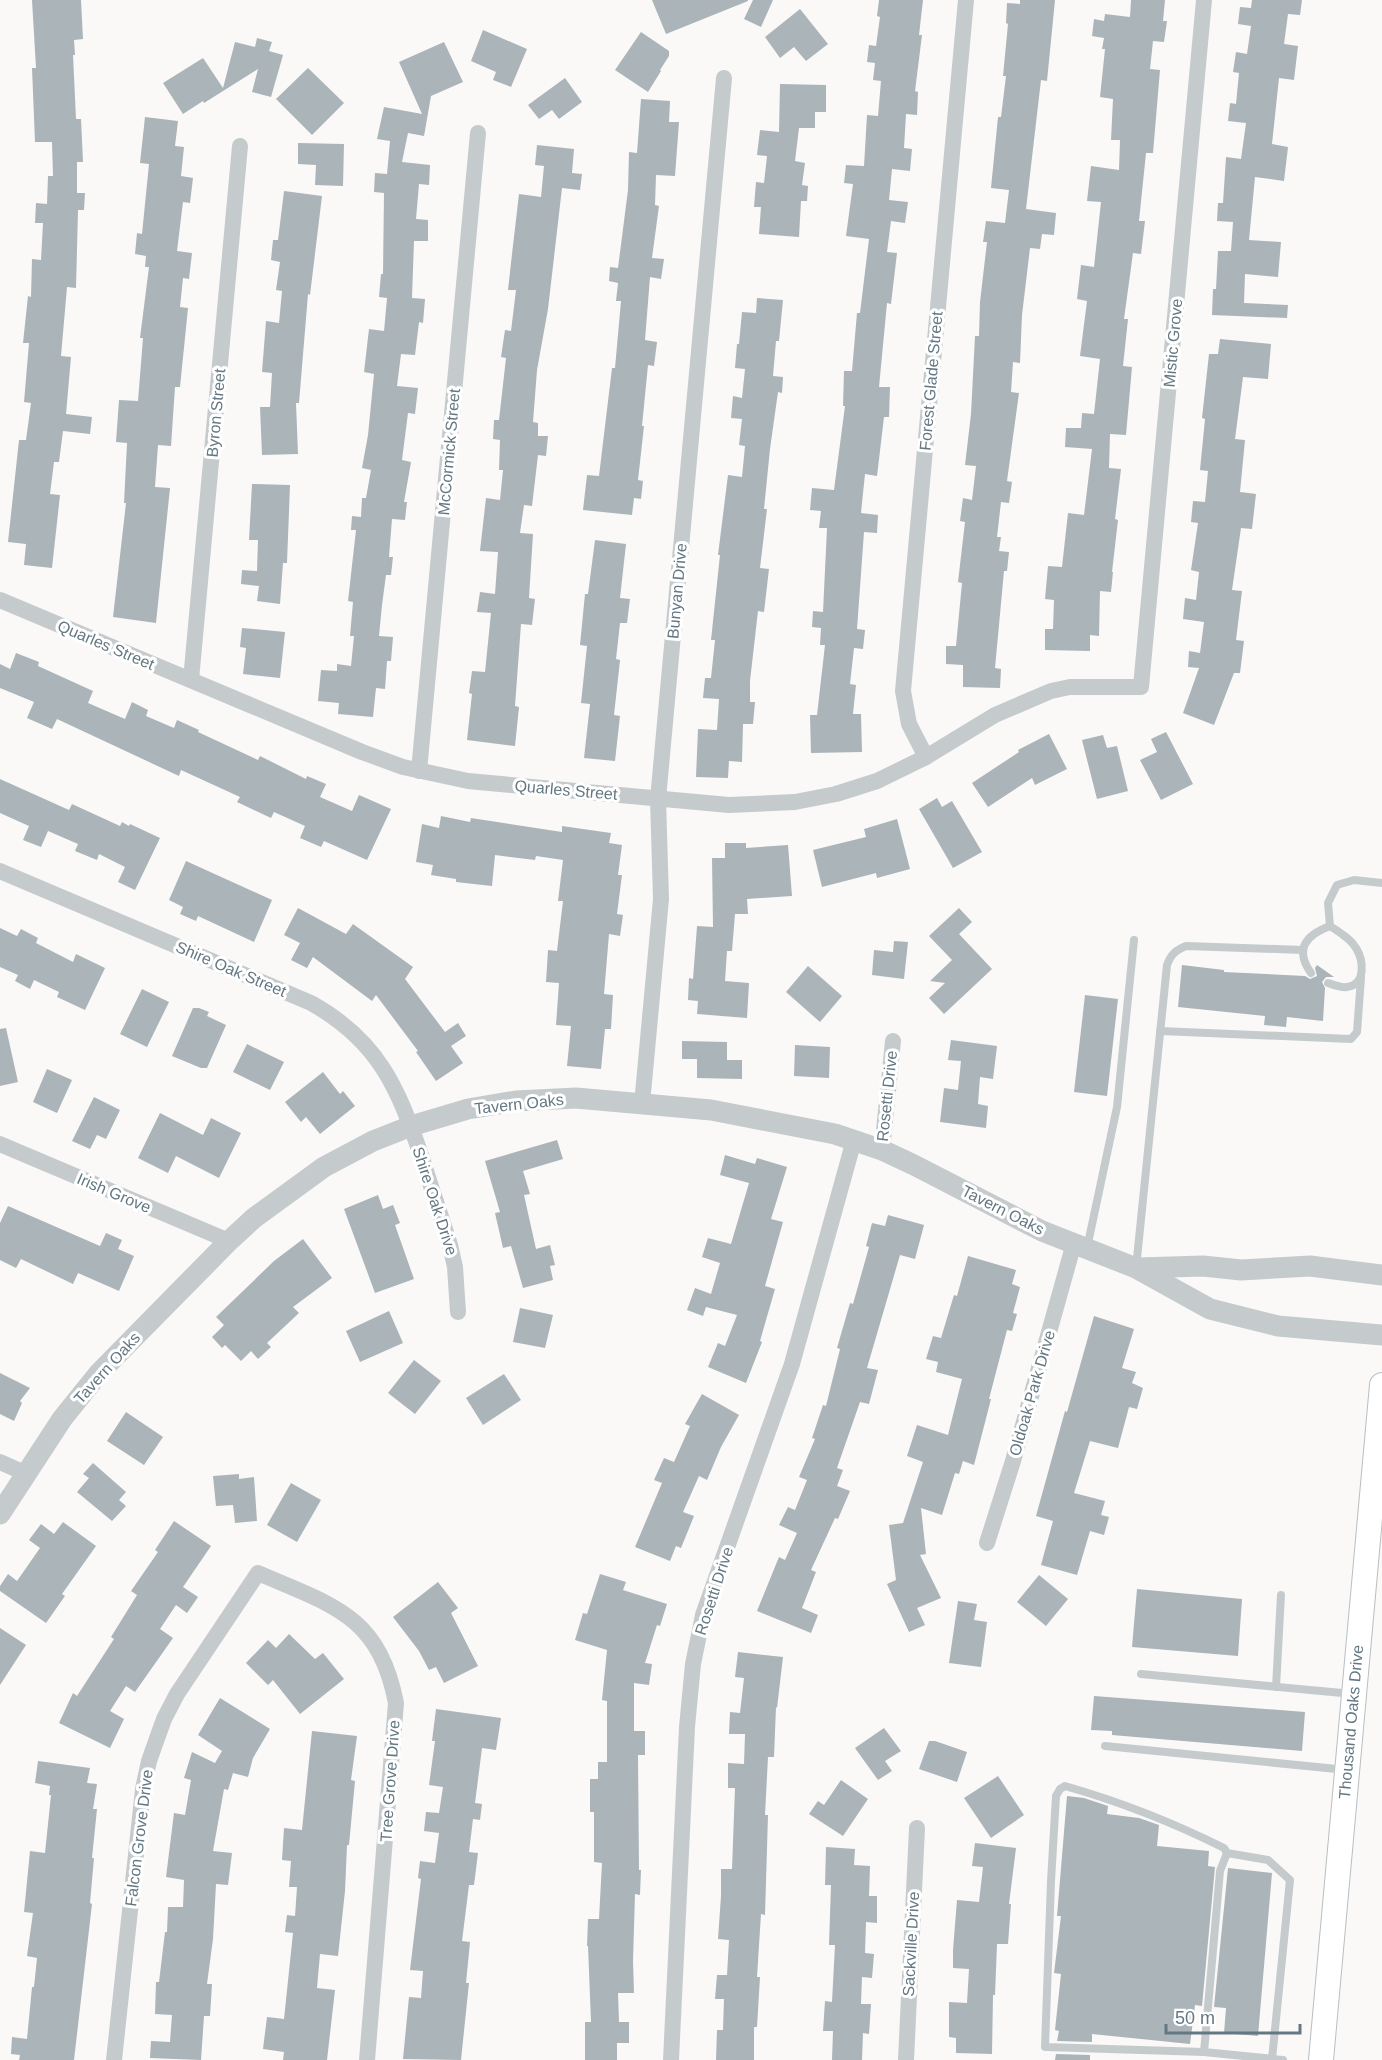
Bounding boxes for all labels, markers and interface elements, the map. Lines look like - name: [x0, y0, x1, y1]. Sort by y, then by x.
- street label: Mistic Grove: [1161, 298, 1185, 388]
- street label: Forest Glade Street: [916, 310, 946, 451]
- street label: Byron Street: [204, 367, 228, 458]
- street label: McCormick Street: [435, 387, 463, 516]
- street label: Bunyan Drive: [664, 542, 690, 640]
- street label: Quarles Street: [55, 617, 157, 673]
- street label: Quarles Street: [514, 777, 619, 803]
- street label: Shire Oak Street: [173, 938, 289, 1000]
- street label: Rosetti Drive: [874, 1049, 900, 1142]
- street label: Tavern Oaks: [473, 1091, 565, 1117]
- street label: Shire Oak Drive: [409, 1145, 461, 1257]
- street label: Irish Grove: [75, 1170, 153, 1216]
- street label: Tavern Oaks: [959, 1182, 1047, 1238]
- street label: Oldoak Park Drive: [1006, 1328, 1058, 1458]
- street label: Tavern Oaks: [71, 1329, 143, 1407]
- street label: Rosetti Drive: [692, 1545, 736, 1637]
- street label: Thousand Oaks Drive: [1336, 1644, 1366, 1800]
- street label: Tree Grove Drive: [377, 1719, 403, 1842]
- street label: Falcon Grove Drive: [122, 1768, 156, 1907]
- street label: Sackville Drive: [900, 1891, 922, 1997]
- scale bar: [1166, 1997, 1300, 2035]
- text: 50 m: [1175, 2008, 1215, 2028]

